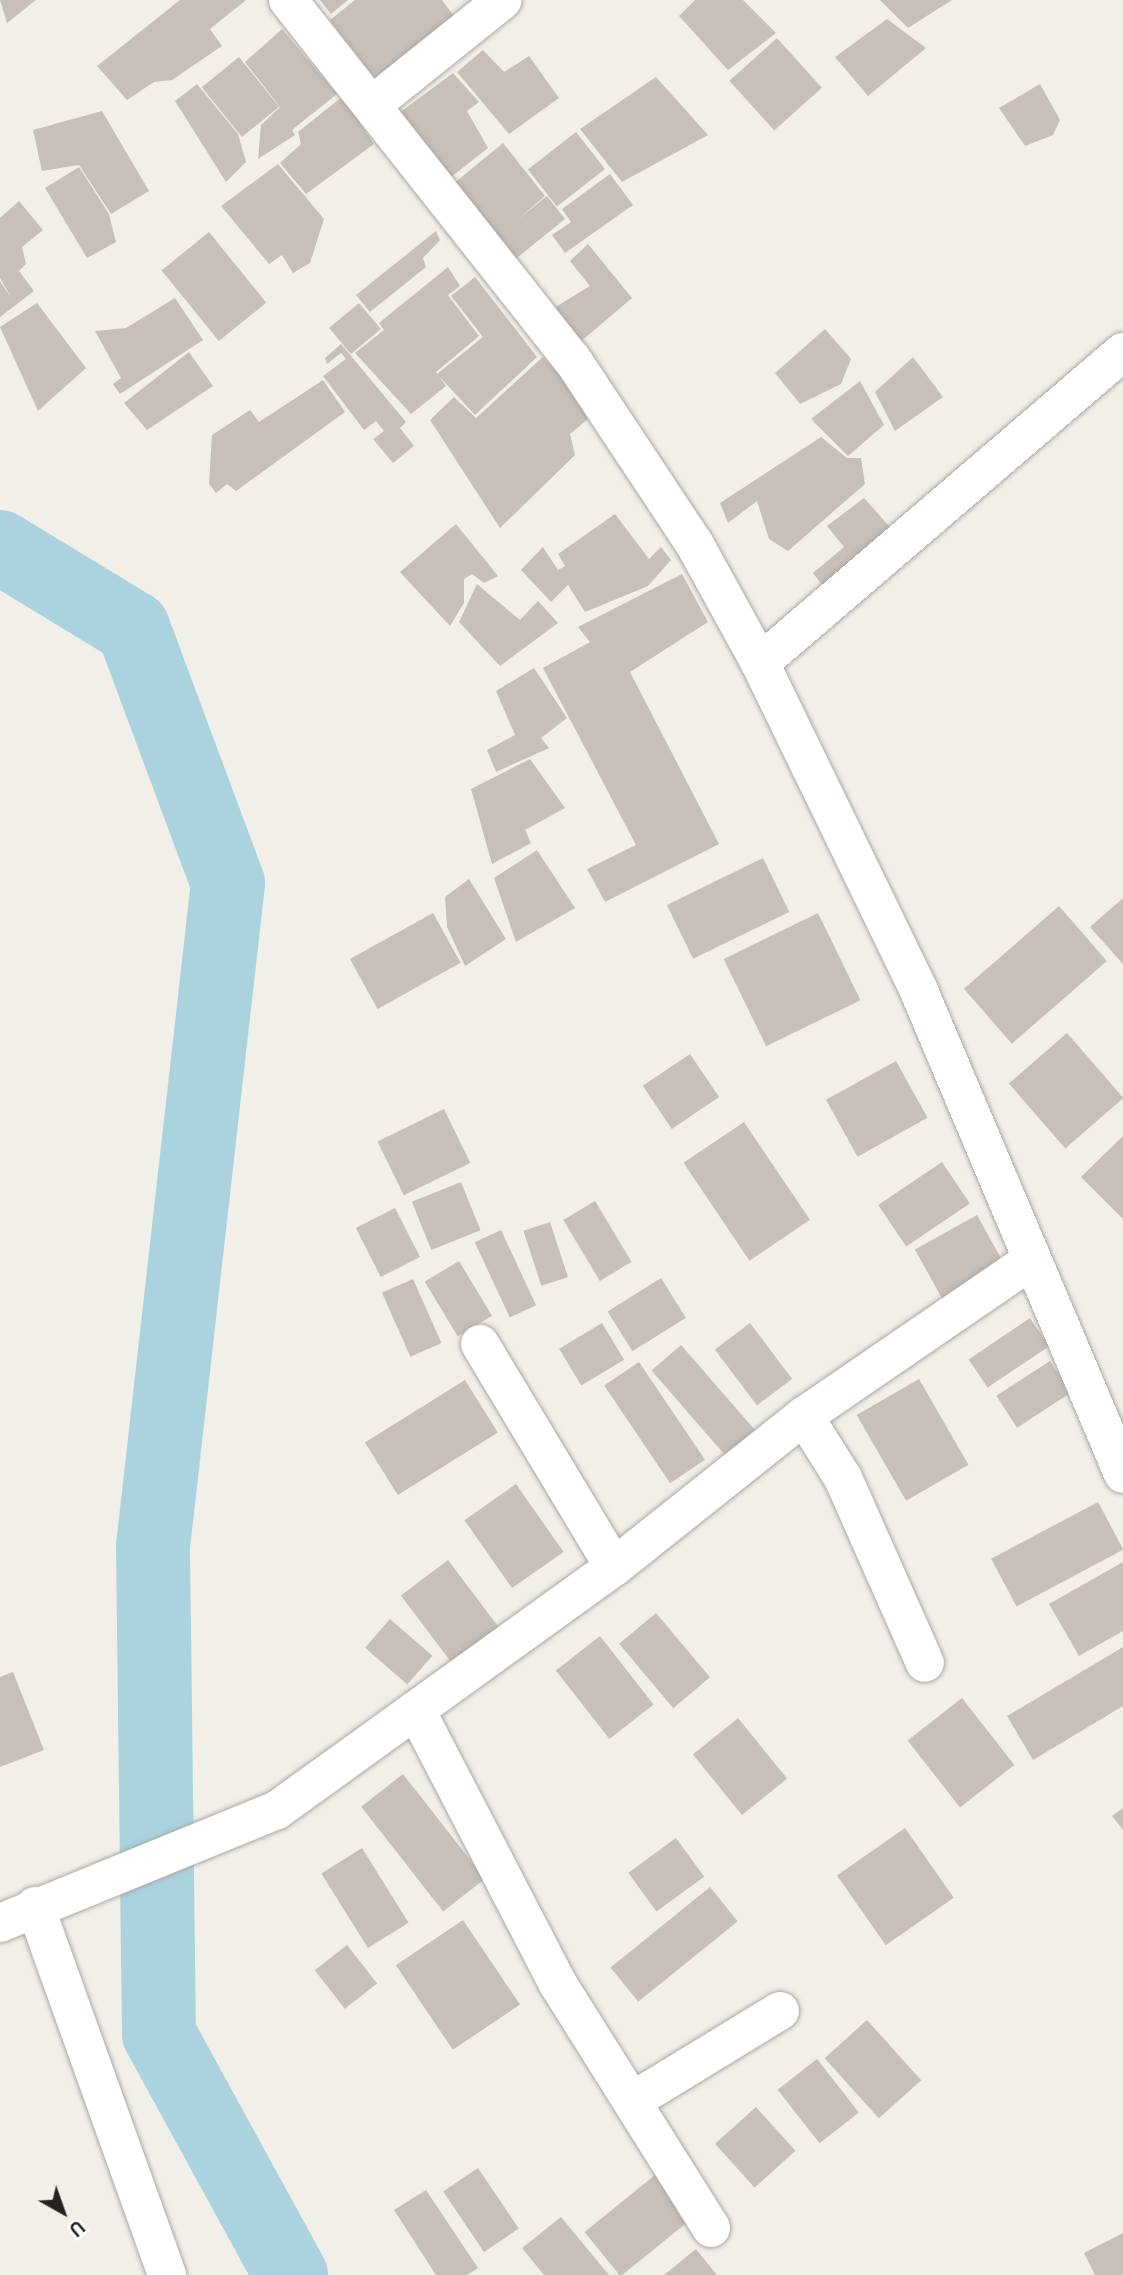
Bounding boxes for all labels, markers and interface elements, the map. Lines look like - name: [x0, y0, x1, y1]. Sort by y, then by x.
- north arrow: [28, 2177, 98, 2247]
- text: U: [64, 2215, 90, 2242]

